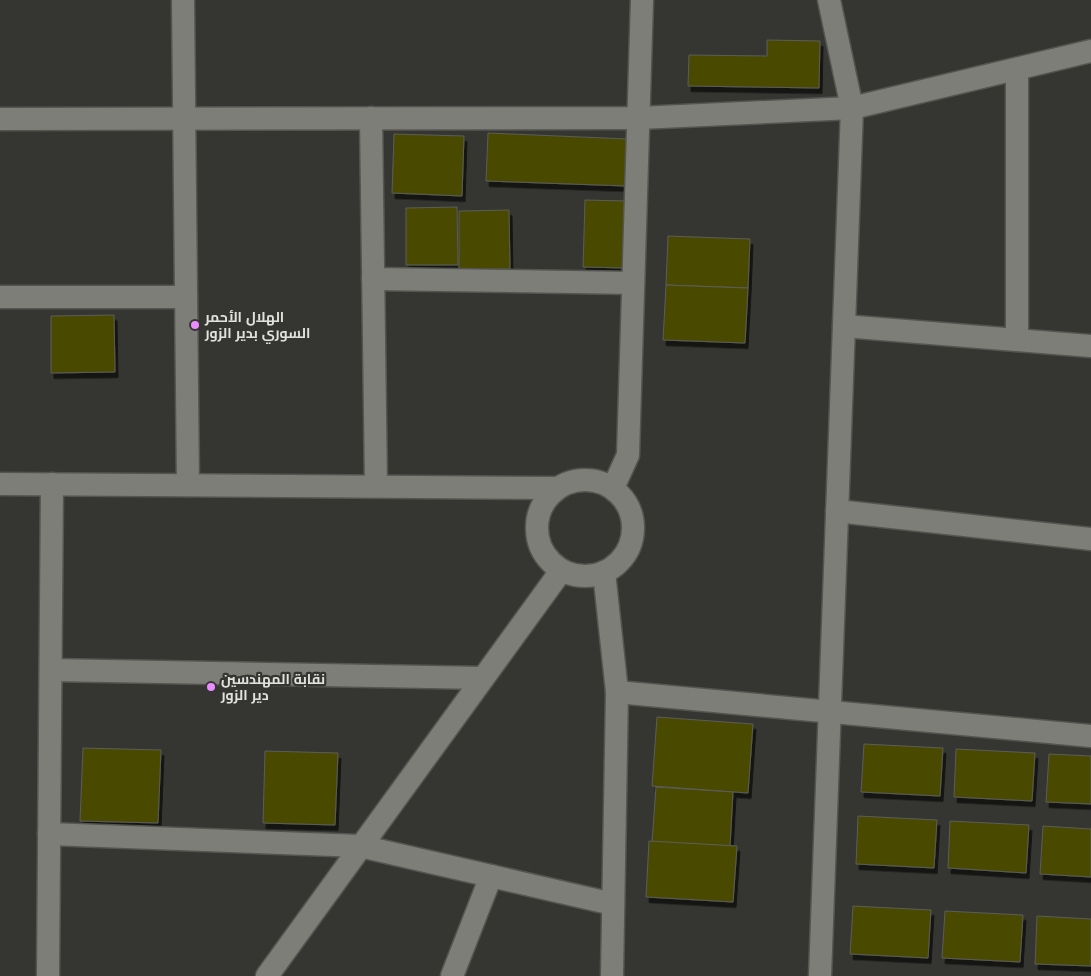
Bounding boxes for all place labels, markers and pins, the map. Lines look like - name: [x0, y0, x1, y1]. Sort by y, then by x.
- place label: الهلال الأحمر السوري بدير الزور: [204, 308, 310, 344]
- marker: الهلال الأحمر السوري بدير الزور: [189, 319, 201, 331]
- place label: نقابة المهندسين دير الزور: [220, 670, 325, 704]
- marker: نقابة المهندسين دير الزور: [205, 681, 217, 693]

